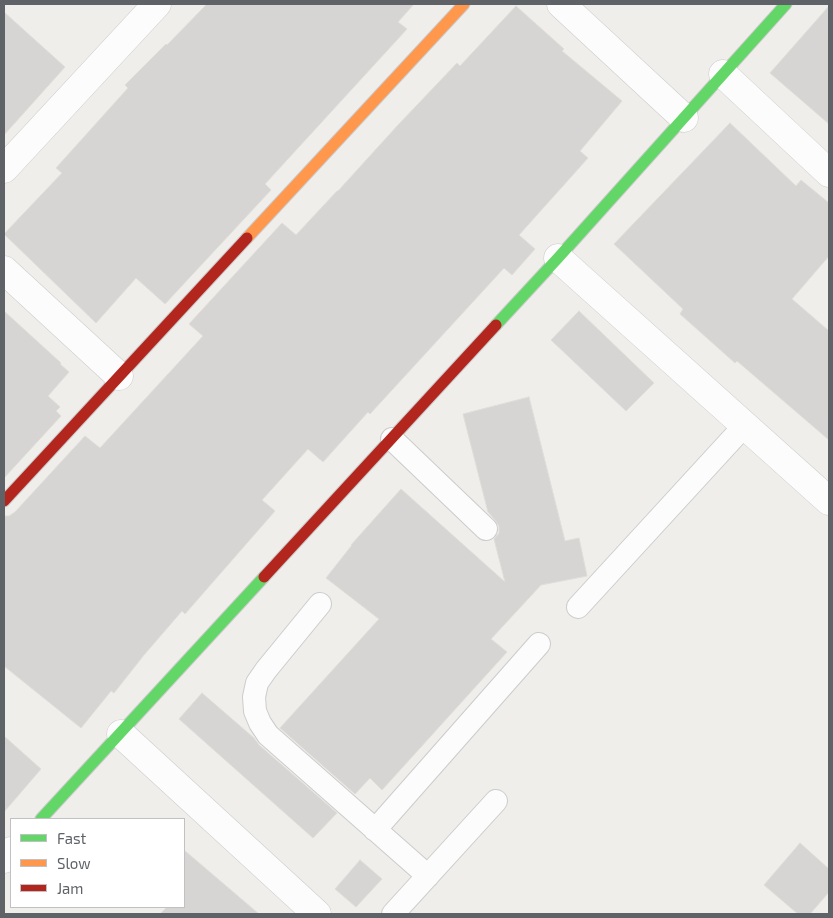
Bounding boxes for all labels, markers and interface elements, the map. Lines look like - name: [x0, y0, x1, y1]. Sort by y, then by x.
- legend: [10, 818, 185, 908]
- text: Fast: [57, 829, 86, 847]
- text: Slow: [57, 854, 91, 872]
- text: Jam: [57, 879, 83, 897]

